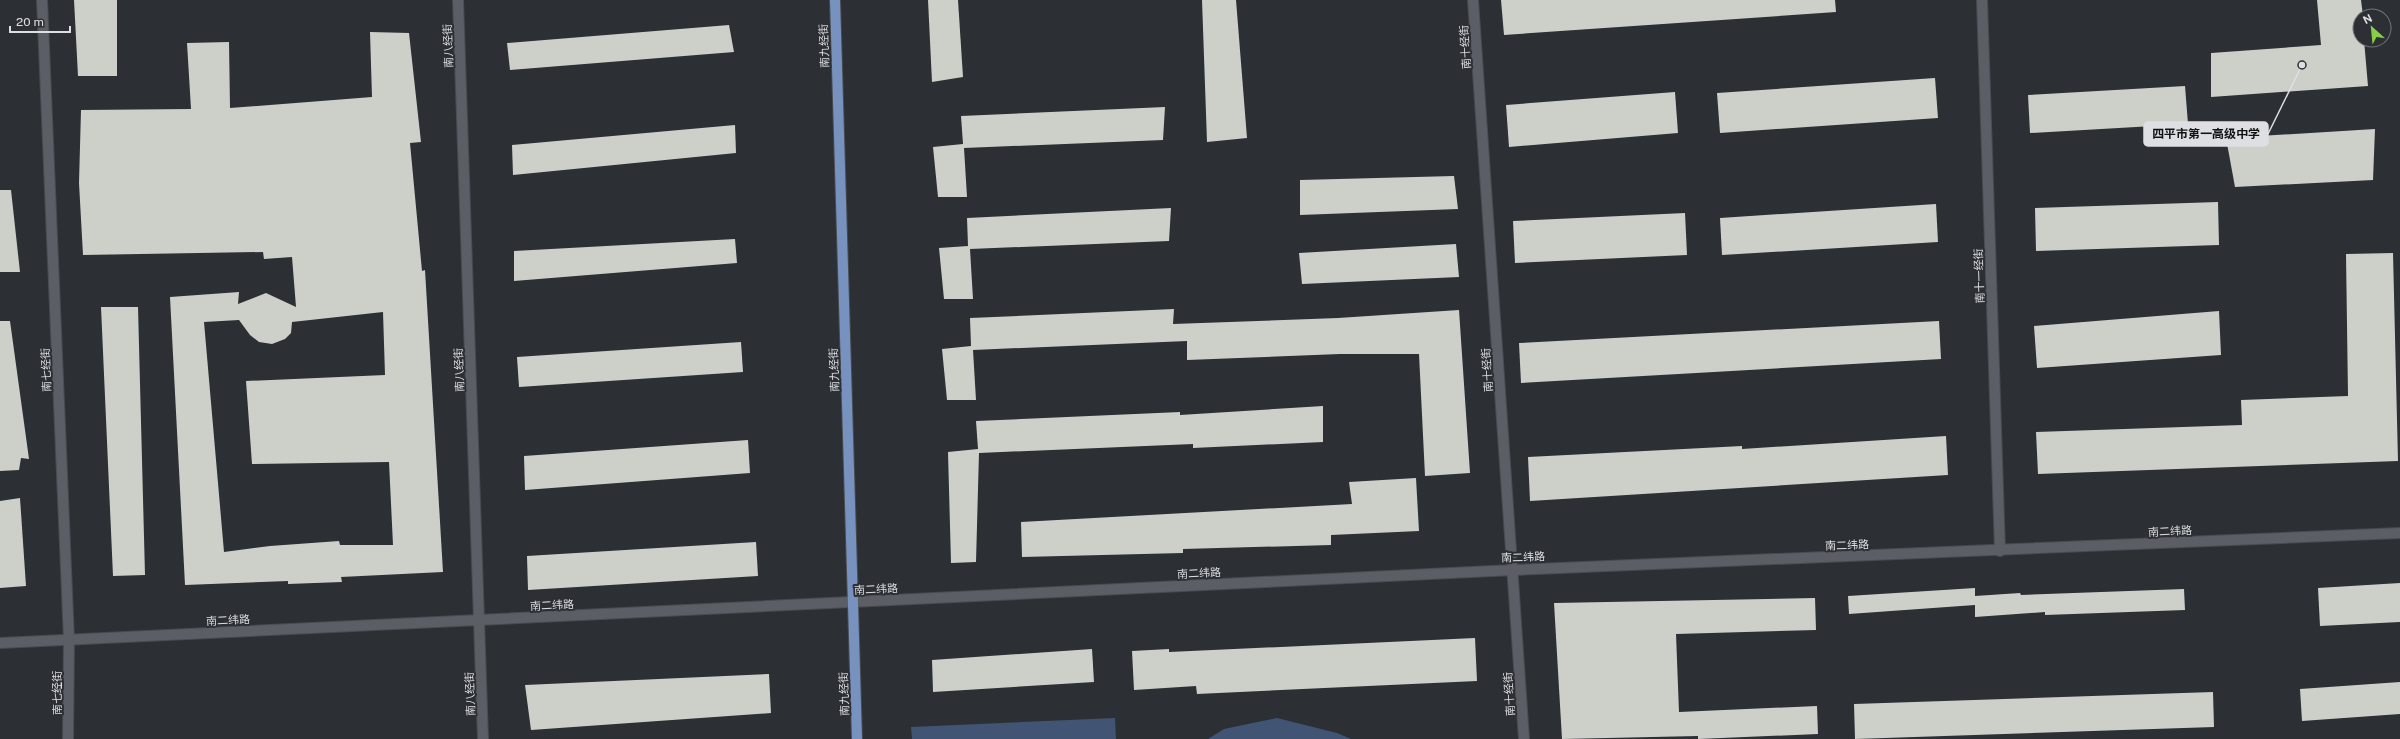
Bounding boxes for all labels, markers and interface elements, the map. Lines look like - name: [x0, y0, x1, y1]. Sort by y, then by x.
- scale bar: [10, 8, 70, 34]
- north arrow: [2352, 8, 2392, 48]
- text: N: [2361, 12, 2374, 26]
- text: 20 m: [16, 15, 44, 29]
- street label: 南八经街: [441, 24, 455, 68]
- street label: 南九经街: [817, 24, 831, 68]
- street label: 南十经街: [1457, 25, 1473, 69]
- callout: 四平市第一高级中学: [2144, 122, 2268, 146]
- text: 四平市第一高级中学: [2152, 127, 2260, 141]
- street label: 南十一经街: [1972, 248, 1986, 304]
- street label: 南七经街: [39, 348, 53, 392]
- street label: 南八经街: [452, 348, 466, 392]
- street label: 南九经街: [827, 348, 841, 392]
- street label: 南十经街: [1479, 348, 1495, 392]
- street label: 南二纬路: [2148, 524, 2192, 538]
- street label: 南二纬路: [1825, 538, 1869, 552]
- street label: 南二纬路: [1501, 550, 1545, 564]
- street label: 南二纬路: [1177, 566, 1221, 580]
- street label: 南二纬路: [854, 582, 898, 596]
- street label: 南二纬路: [530, 598, 574, 612]
- street label: 南二纬路: [206, 613, 250, 627]
- street label: 南七经街: [51, 671, 63, 715]
- street label: 南八经街: [463, 672, 477, 716]
- street label: 南九经街: [837, 672, 851, 716]
- street label: 南十经街: [1501, 672, 1517, 716]

